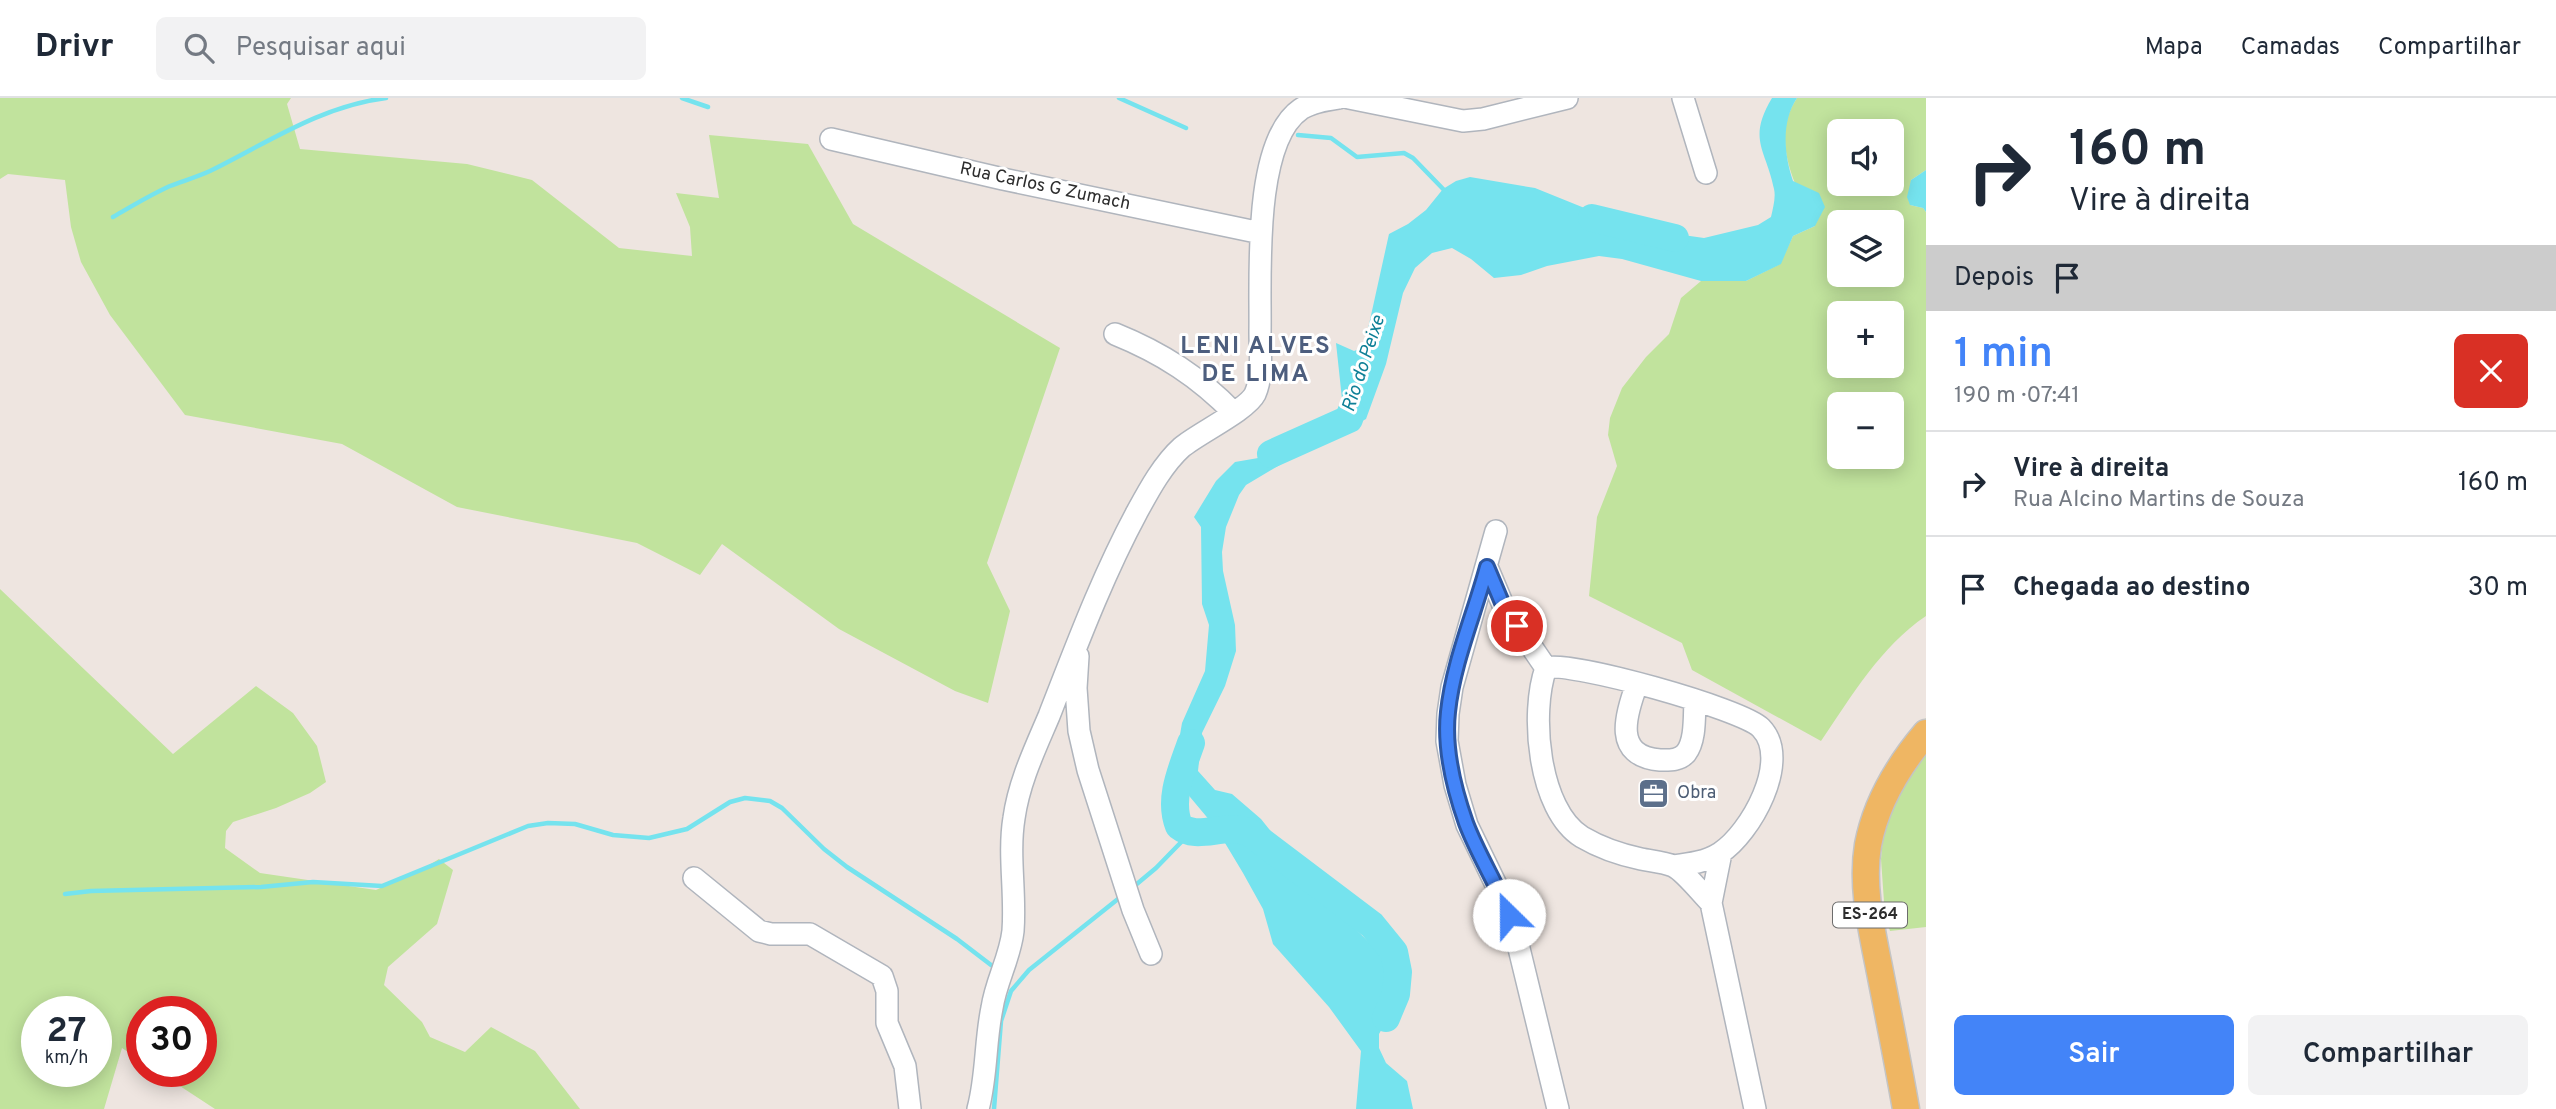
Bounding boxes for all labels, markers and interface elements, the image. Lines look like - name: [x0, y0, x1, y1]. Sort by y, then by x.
- search box: [156, 17, 646, 80]
- text: Drivr: [35, 27, 114, 69]
- icon: search: [180, 29, 218, 67]
- text: Pesquisar aqui: [236, 32, 406, 65]
- text: Mapa: [2145, 33, 2203, 63]
- text: Camadas: [2241, 33, 2340, 63]
- text: Compartilhar: [2378, 33, 2521, 63]
- map controls: [1827, 119, 1904, 469]
- button: sound: [1827, 119, 1904, 196]
- text: 160 m: [2069, 121, 2206, 183]
- icon: right: [1954, 126, 2045, 217]
- street label: Rua Carlos G Zumach: [958, 158, 1132, 216]
- text: Vire à direita: [2069, 182, 2250, 222]
- button: layers: [1827, 210, 1904, 287]
- icon: arrive: [2048, 259, 2086, 297]
- text: Depois: [1954, 262, 2034, 295]
- button: +: [1827, 301, 1904, 378]
- water label: Rio do Peixe: [1337, 313, 1391, 415]
- text: 1 min: [1954, 329, 2053, 382]
- district label: LENI ALVES DE LIMA: [1180, 332, 1332, 390]
- button: close: [2454, 334, 2528, 408]
- text: 190 m · 07:41: [1954, 382, 2080, 411]
- button: −: [1827, 392, 1904, 469]
- text: Vire à direita: [2013, 453, 2169, 486]
- icon: right: [1954, 465, 1992, 503]
- text: 160 m: [2458, 467, 2528, 500]
- text: Rua Alcino Martins de Souza: [2013, 486, 2304, 515]
- icon: arrive: [1954, 570, 1992, 608]
- text: Chegada ao destino: [2013, 572, 2250, 605]
- text: 30 m: [2468, 572, 2528, 605]
- pin: [1487, 596, 1547, 656]
- icon: arrive: [1498, 607, 1536, 645]
- office icon: Obra: [1637, 776, 1671, 810]
- place label: Obra: [1677, 782, 1716, 805]
- position arrow: [1472, 878, 1546, 952]
- road number: ES-264: [1833, 902, 1907, 928]
- speed limit sign: 30: [126, 996, 217, 1087]
- text: 27: [47, 1010, 86, 1054]
- button: Sair: [1954, 1015, 2234, 1095]
- button: Compartilhar: [2248, 1015, 2528, 1095]
- text: km/h: [45, 1047, 88, 1070]

